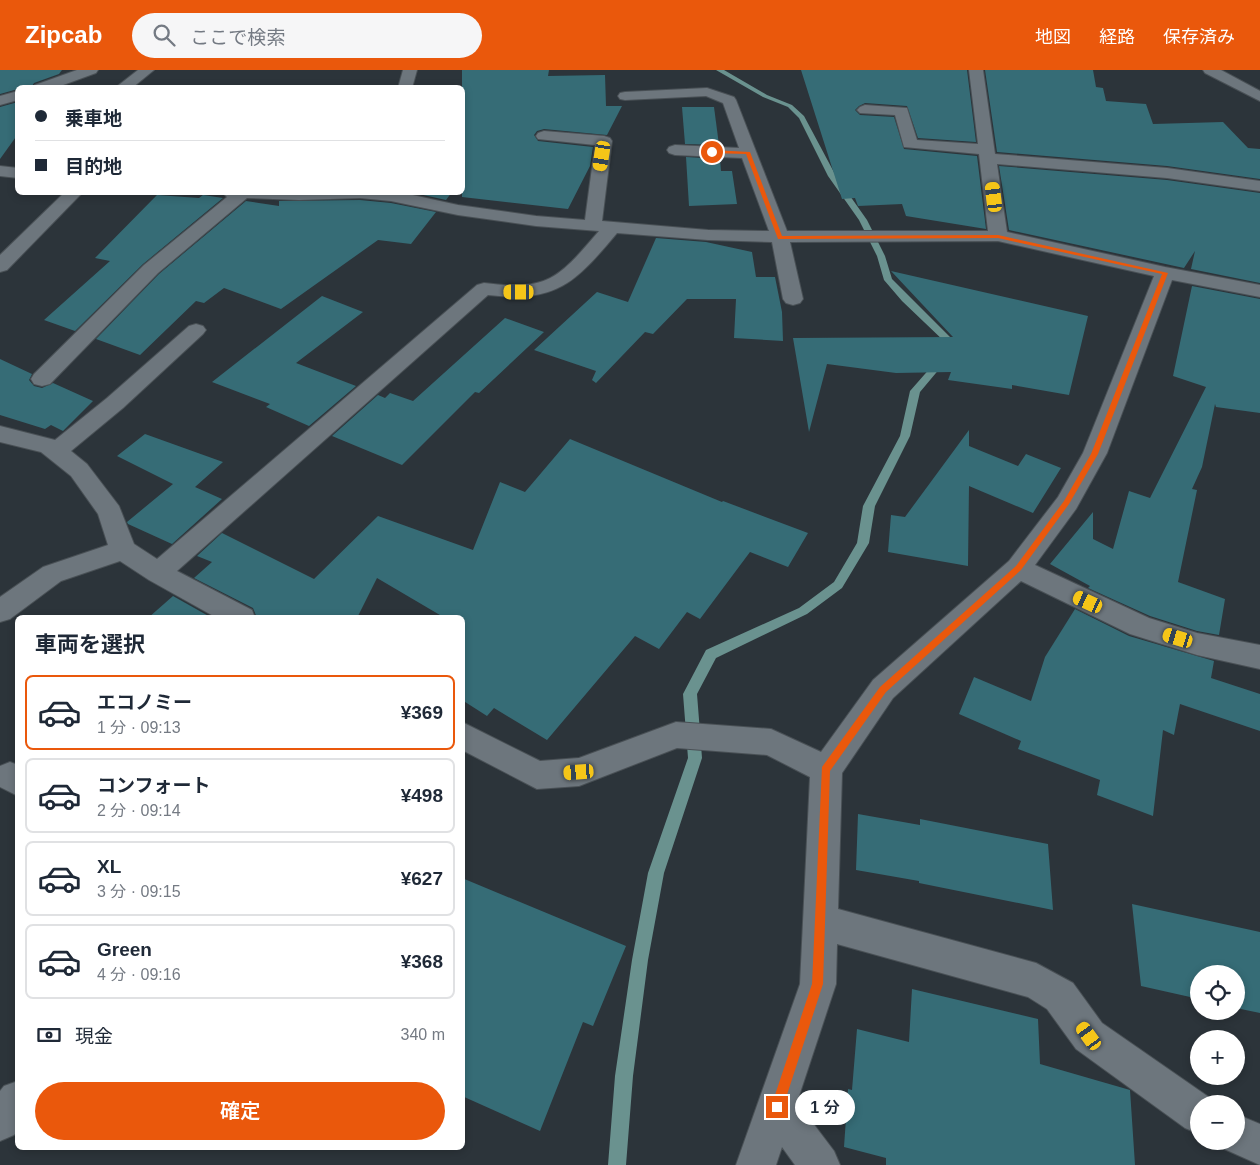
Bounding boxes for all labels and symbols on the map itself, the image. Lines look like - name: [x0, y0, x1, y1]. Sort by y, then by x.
- car: [592, 140, 611, 172]
- route start: [701, 141, 723, 163]
- car: [984, 181, 1003, 213]
- car: [504, 285, 534, 300]
- car: [1071, 589, 1104, 615]
- car: [1161, 626, 1194, 650]
- car: [563, 763, 594, 781]
- car: [1074, 1019, 1103, 1053]
- callout: 1 分: [794, 1090, 854, 1124]
- route end: [766, 1096, 788, 1118]

